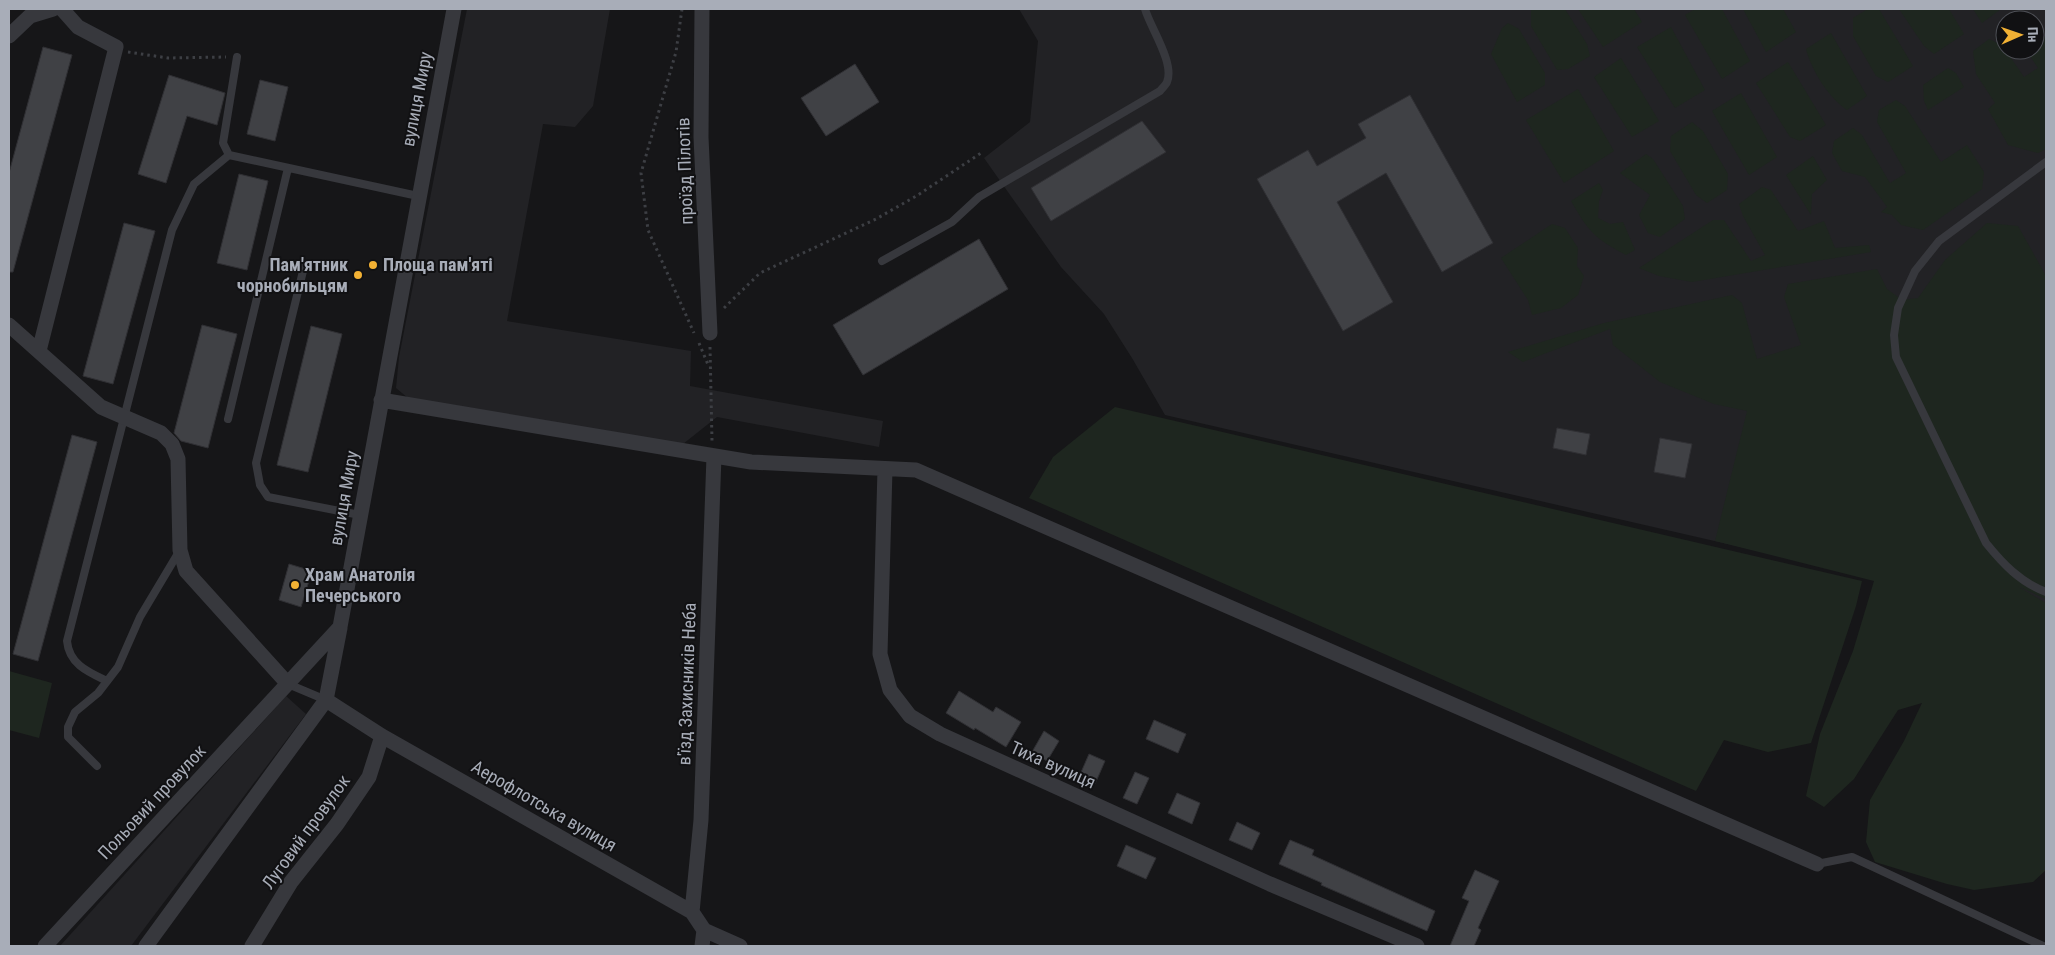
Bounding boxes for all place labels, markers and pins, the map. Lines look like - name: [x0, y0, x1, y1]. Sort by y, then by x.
- place label: Пам'ятник чорнобильцям: [237, 254, 348, 296]
- place label: Площа пам'яті: [383, 254, 493, 275]
- marker: Площа пам'яті: [367, 259, 379, 271]
- marker: Пам'ятник чорнобильцям: [352, 269, 364, 281]
- place label: Храм Анатолія Печерського: [305, 564, 415, 606]
- marker: Храм Анатолія Печерського: [289, 579, 301, 591]

